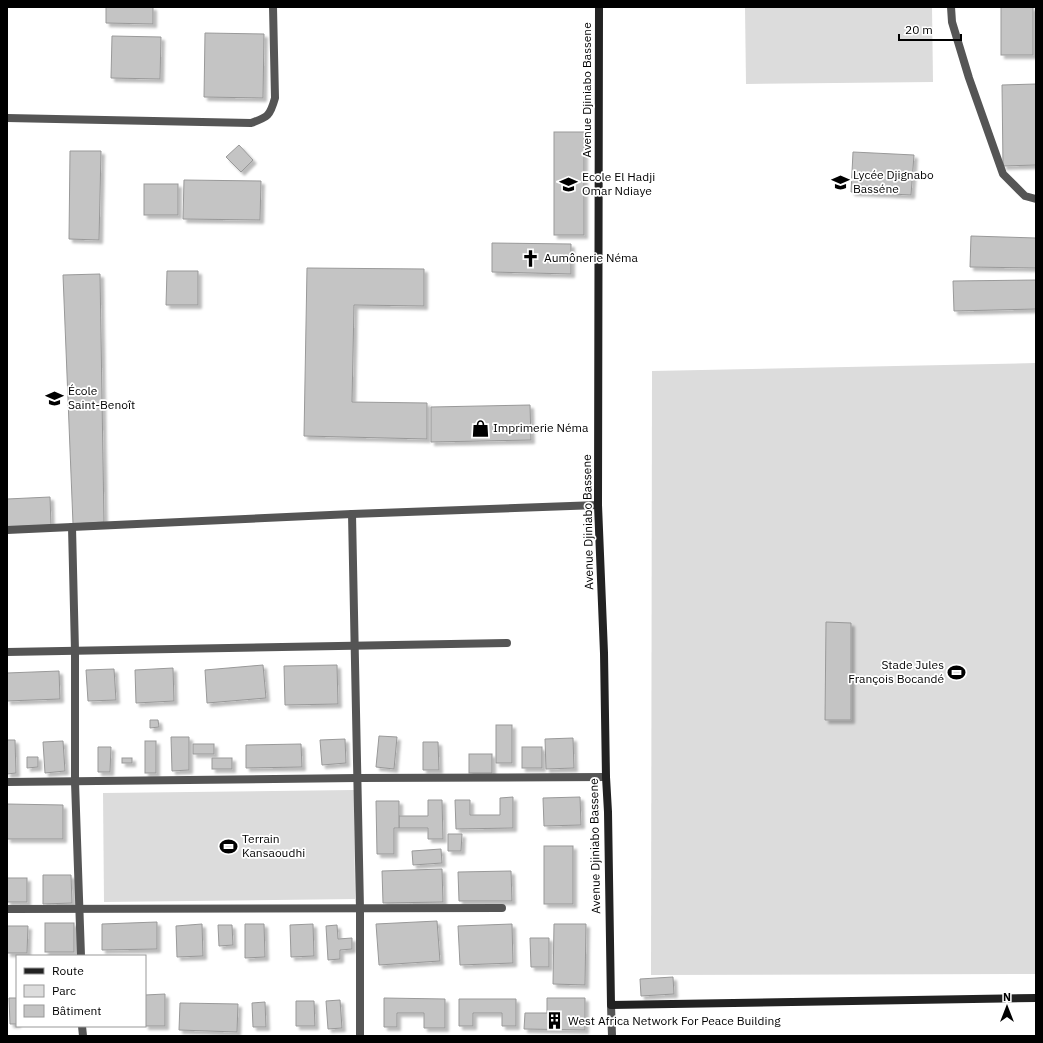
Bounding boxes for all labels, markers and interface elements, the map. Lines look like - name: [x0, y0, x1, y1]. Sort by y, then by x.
- scale bar: [899, 16, 961, 42]
- street label: Avenue Djiniabo Bassene: [579, 22, 594, 158]
- text: 20 m: [905, 22, 933, 37]
- place label: Lycée Djignabo Basséne: [853, 167, 934, 196]
- place label: Ecole El Hadji Omar Ndiaye: [582, 169, 655, 198]
- school or university icon: Lycée Djignabo Basséne: [830, 172, 850, 192]
- school or university icon: Ecole El Hadji Omar Ndiaye: [559, 174, 579, 194]
- church icon: Aumônerie Néma: [521, 248, 541, 268]
- place label: Aumônerie Néma: [544, 250, 638, 265]
- place label: École Saint-Benoît: [68, 383, 135, 412]
- school or university icon: École Saint-Benoît: [45, 388, 65, 408]
- shop icon: Imprimerie Néma: [470, 418, 490, 438]
- place label: Imprimerie Néma: [493, 420, 589, 435]
- street label: Avenue Djiniabo Bassene: [579, 454, 596, 590]
- place label: Stade Jules François Bocandé: [848, 657, 944, 686]
- sports icon: Stade Jules François Bocandé: [947, 662, 967, 682]
- street label: Avenue Djiniabo Bassene: [586, 778, 603, 914]
- place label: Terrain Kansaoudhi: [242, 831, 305, 860]
- sports icon: Terrain Kansaoudhi: [219, 836, 239, 856]
- legend: [16, 955, 146, 1027]
- text: Route: [52, 963, 84, 978]
- text: Parc: [52, 983, 76, 998]
- north arrow: [987, 987, 1027, 1027]
- text: N: [1003, 990, 1011, 1004]
- text: Bâtiment: [52, 1003, 102, 1018]
- building icon: West Africa Network For Peace Building: [545, 1011, 565, 1031]
- place label: West Africa Network For Peace Building: [568, 1013, 781, 1028]

